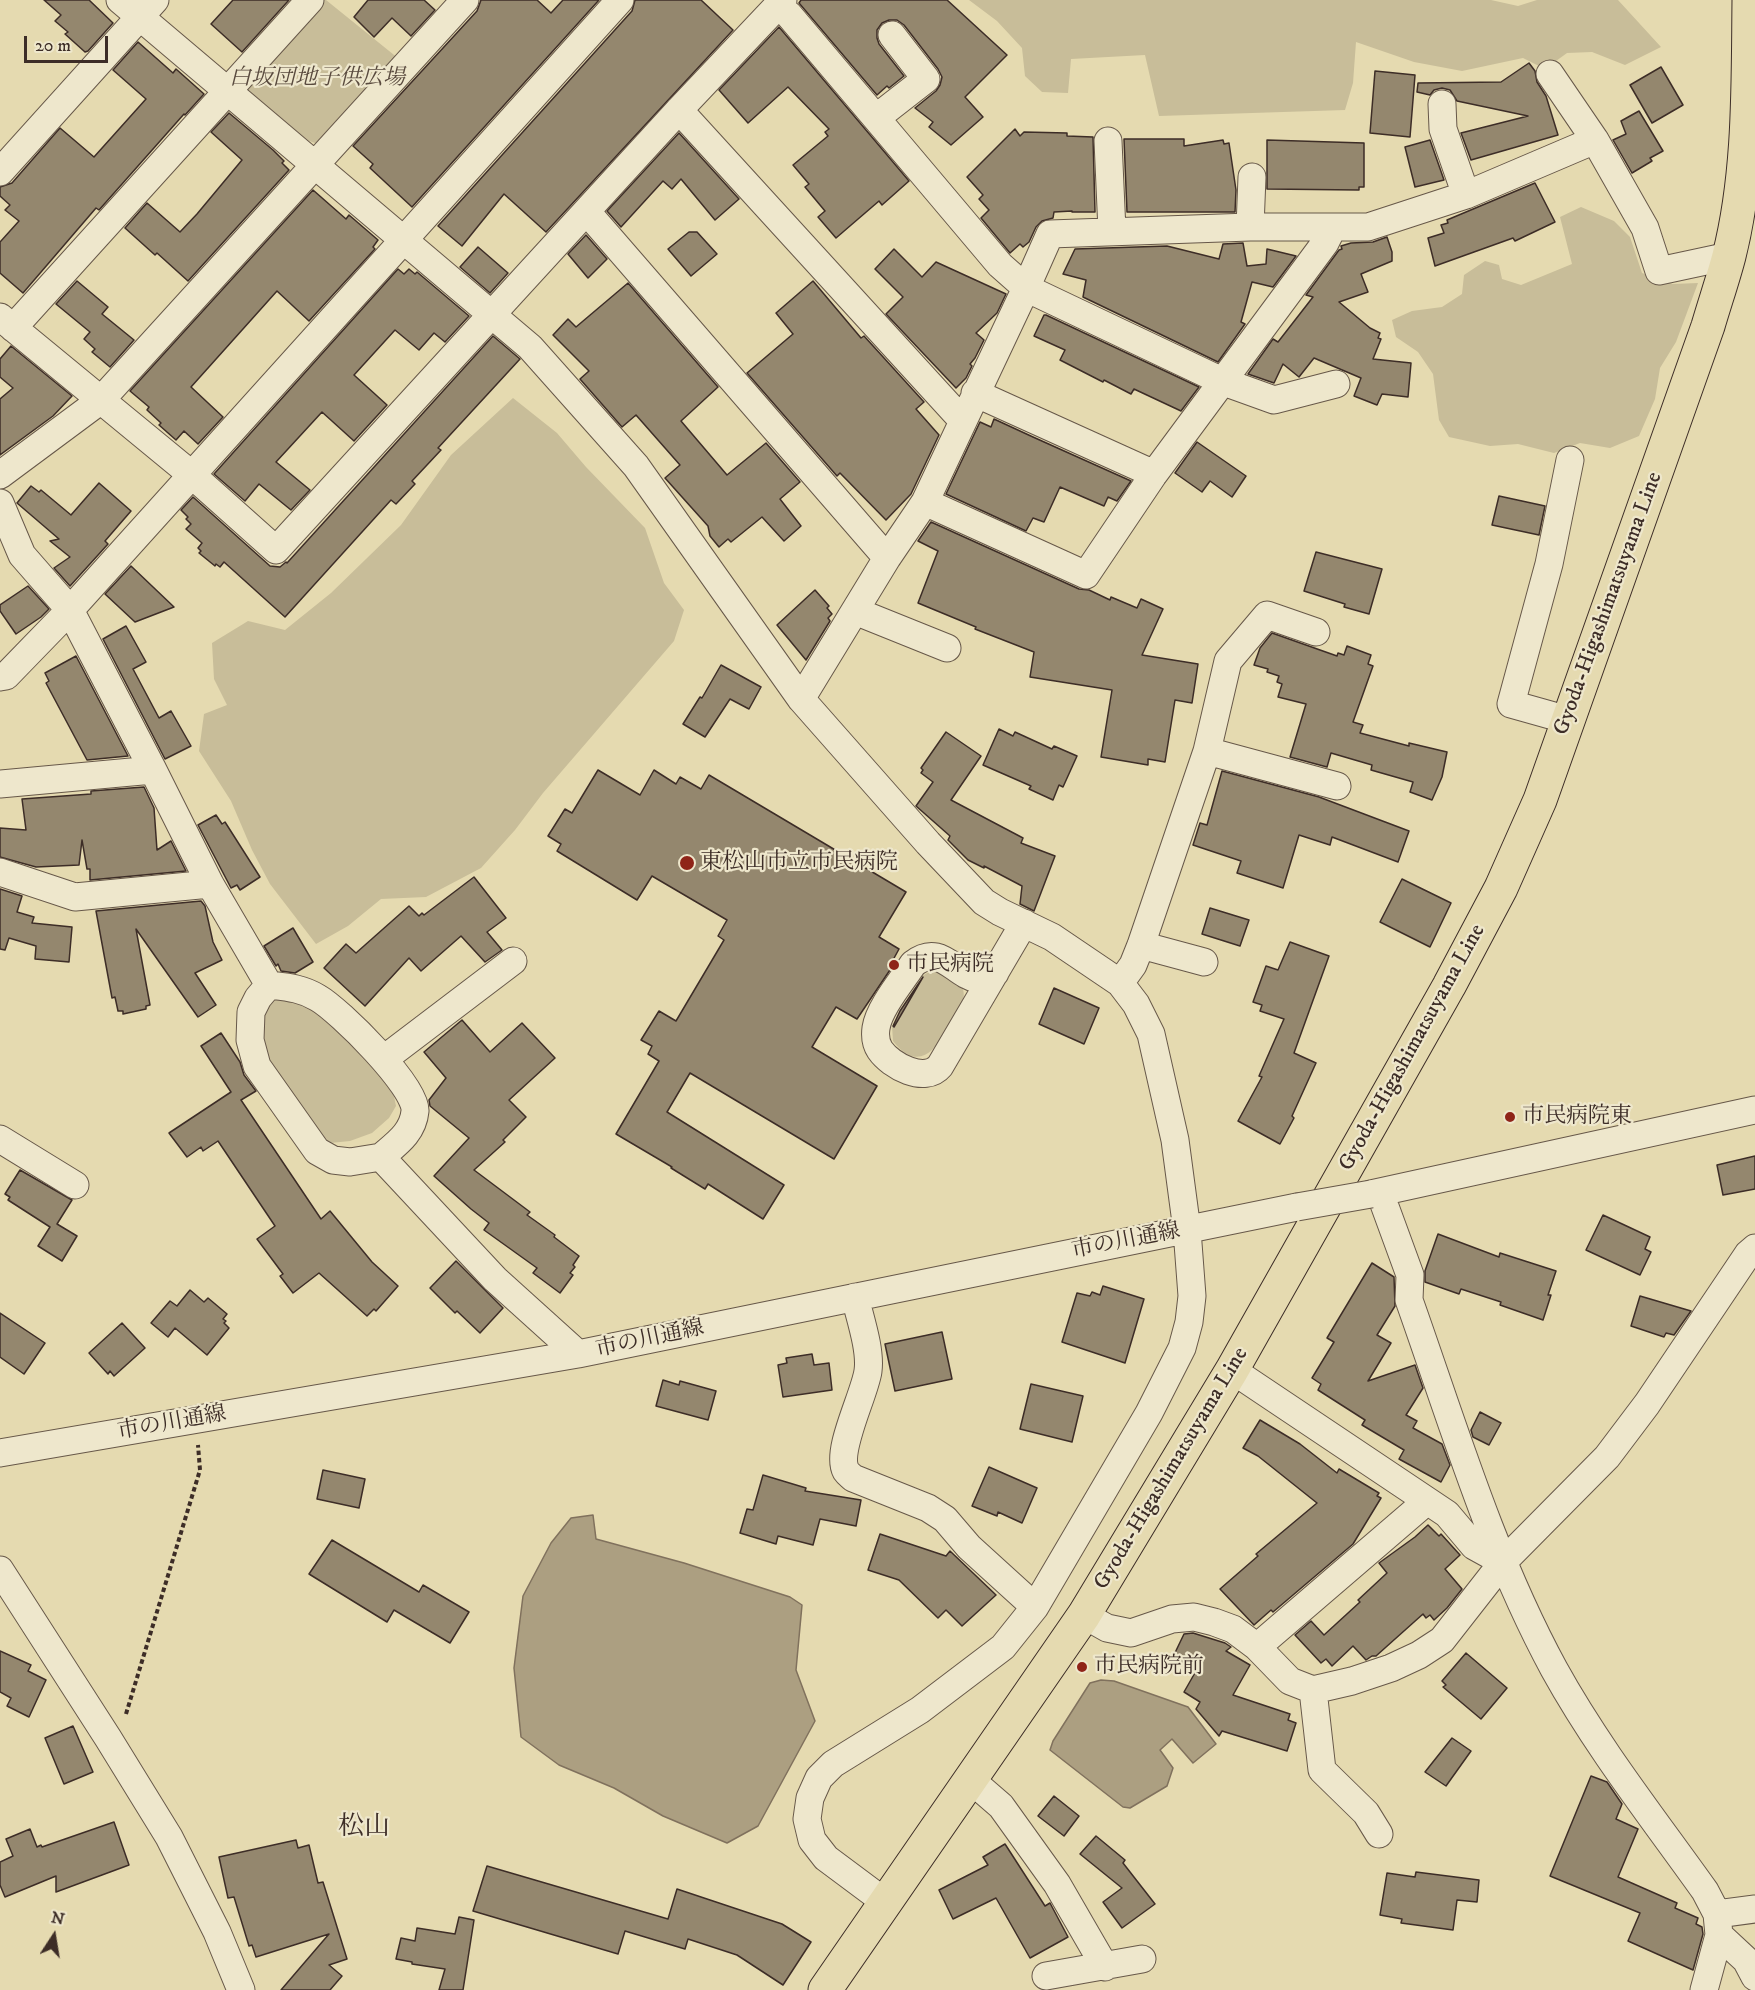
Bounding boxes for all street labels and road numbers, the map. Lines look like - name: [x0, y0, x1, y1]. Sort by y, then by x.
- street label: Gyoda-Higashimatsuyama Line: [1549, 469, 1669, 739]
- street label: Gyoda-Higashimatsuyama Line: [1334, 920, 1492, 1176]
- street label: 市の川通線: [1069, 1219, 1183, 1265]
- street label: 市の川通線: [593, 1316, 707, 1364]
- street label: Gyoda-Higashimatsuyama Line: [1089, 1343, 1255, 1595]
- street label: 市の川通線: [116, 1401, 228, 1447]

